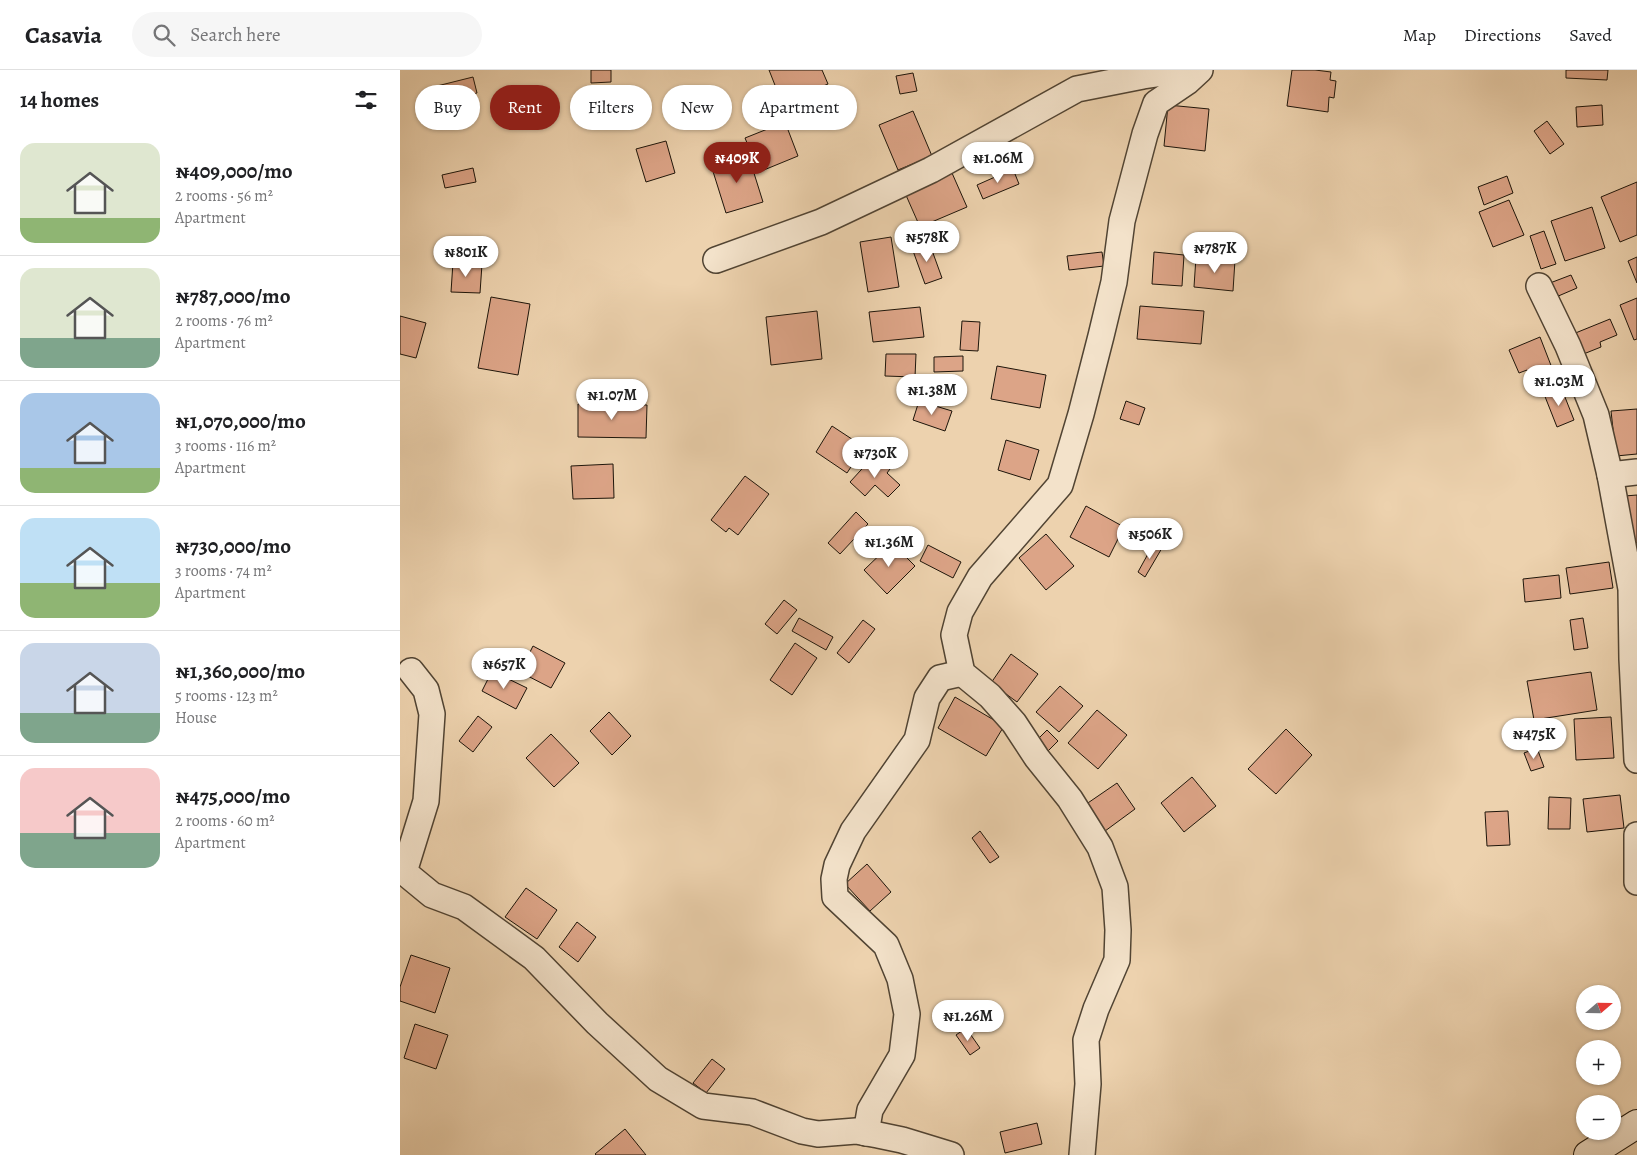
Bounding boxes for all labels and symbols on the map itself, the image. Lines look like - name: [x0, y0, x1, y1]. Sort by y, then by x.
- pin: ₦409K: [702, 142, 772, 184]
- pin: ₦1.06M: [957, 142, 1039, 184]
- pin: ₦578K: [892, 220, 962, 263]
- pin: ₦787K: [1180, 232, 1250, 274]
- pin: ₦801K: [431, 236, 501, 278]
- pin: ₦1.03M: [1518, 364, 1600, 407]
- pin: ₦1.38M: [891, 374, 973, 416]
- pin: ₦1.07M: [571, 378, 653, 421]
- pin: ₦730K: [840, 436, 910, 479]
- pin: ₦506K: [1115, 518, 1185, 560]
- pin: ₦1.36M: [848, 526, 930, 568]
- pin: ₦657K: [469, 648, 539, 690]
- pin: ₦475K: [1499, 718, 1569, 760]
- north arrow: [1576, 985, 1621, 1030]
- pin: ₦1.26M: [927, 1000, 1009, 1042]

